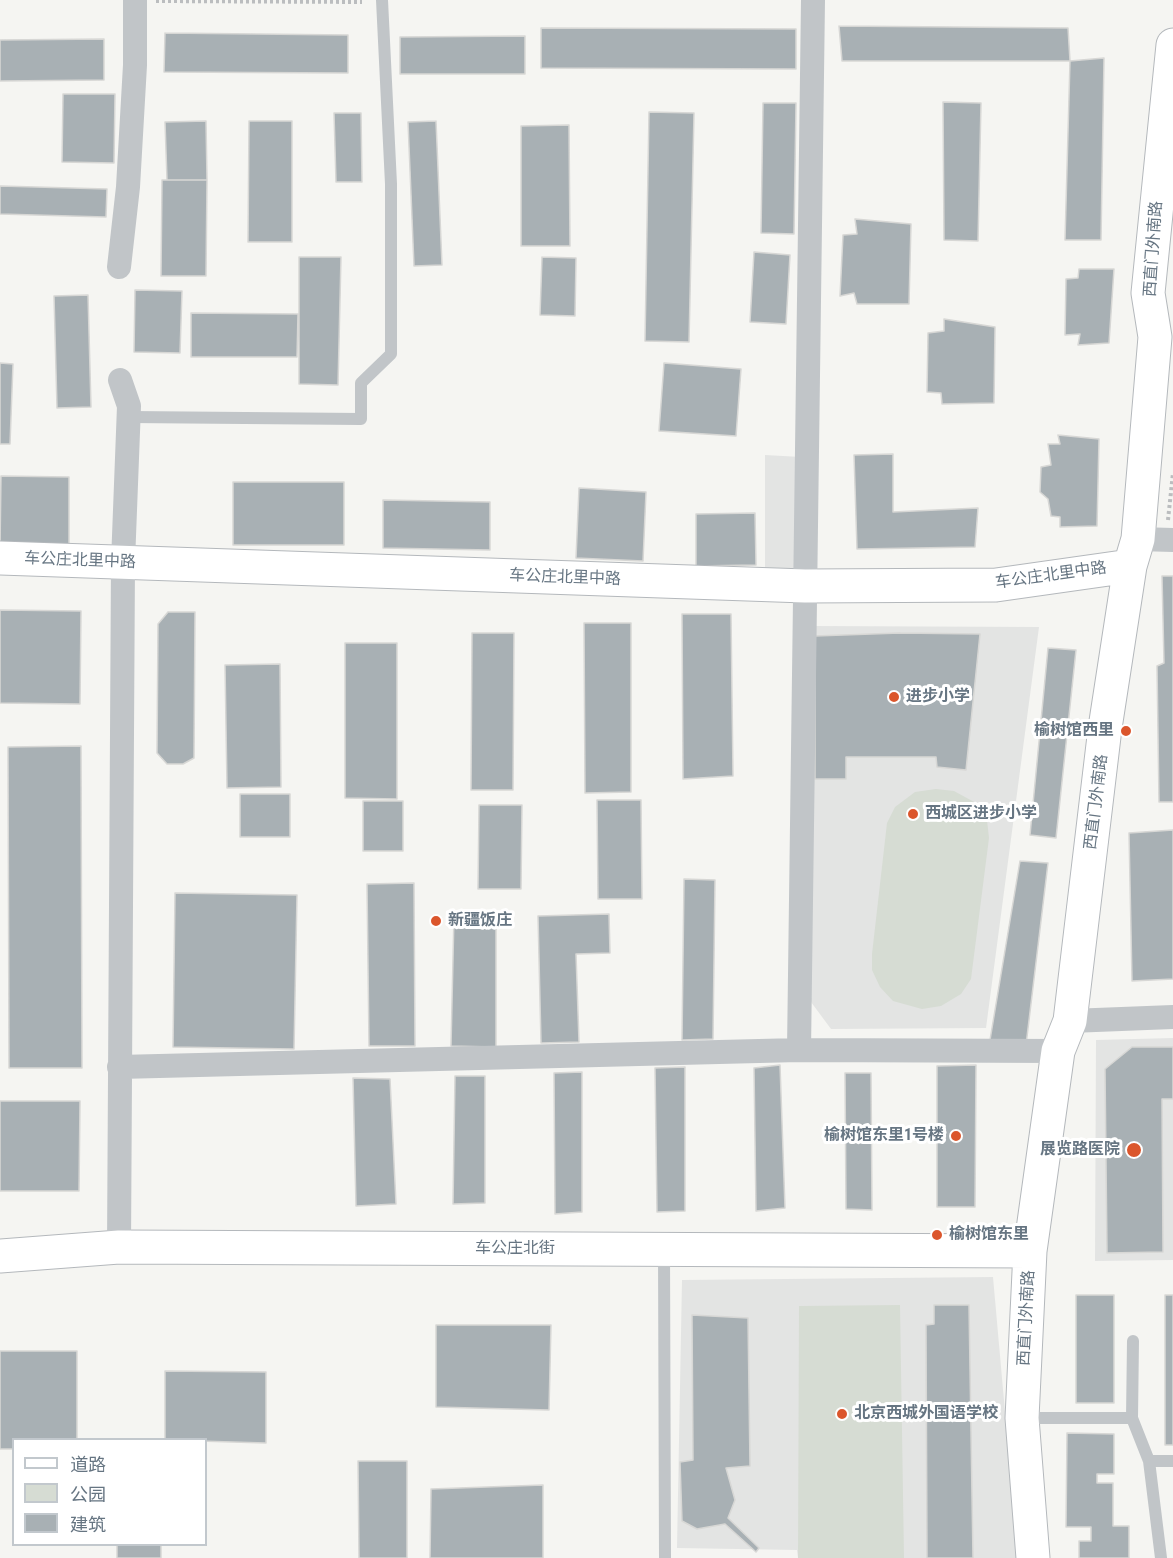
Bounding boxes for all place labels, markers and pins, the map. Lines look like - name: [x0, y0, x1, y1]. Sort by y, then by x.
- place label: 进步小学: [906, 687, 970, 707]
- marker: 进步小学: [887, 690, 901, 704]
- place label: 榆树馆西里: [1034, 721, 1114, 741]
- marker: 榆树馆西里: [1119, 724, 1133, 738]
- place label: 西城区进步小学: [925, 804, 1037, 824]
- marker: 西城区进步小学: [906, 807, 920, 821]
- place label: 新疆饭庄: [448, 911, 512, 931]
- marker: 新疆饭庄: [429, 914, 443, 928]
- place label: 榆树馆东里1号楼: [824, 1126, 944, 1146]
- marker: 榆树馆东里1号楼: [949, 1129, 963, 1143]
- place label: 展览路医院: [1040, 1140, 1120, 1160]
- marker: 展览路医院: [1125, 1141, 1143, 1159]
- place label: 榆树馆东里: [949, 1225, 1029, 1245]
- marker: 榆树馆东里: [930, 1228, 944, 1242]
- place label: 北京西城外国语学校: [854, 1404, 998, 1424]
- marker: 北京西城外国语学校: [835, 1407, 849, 1421]

